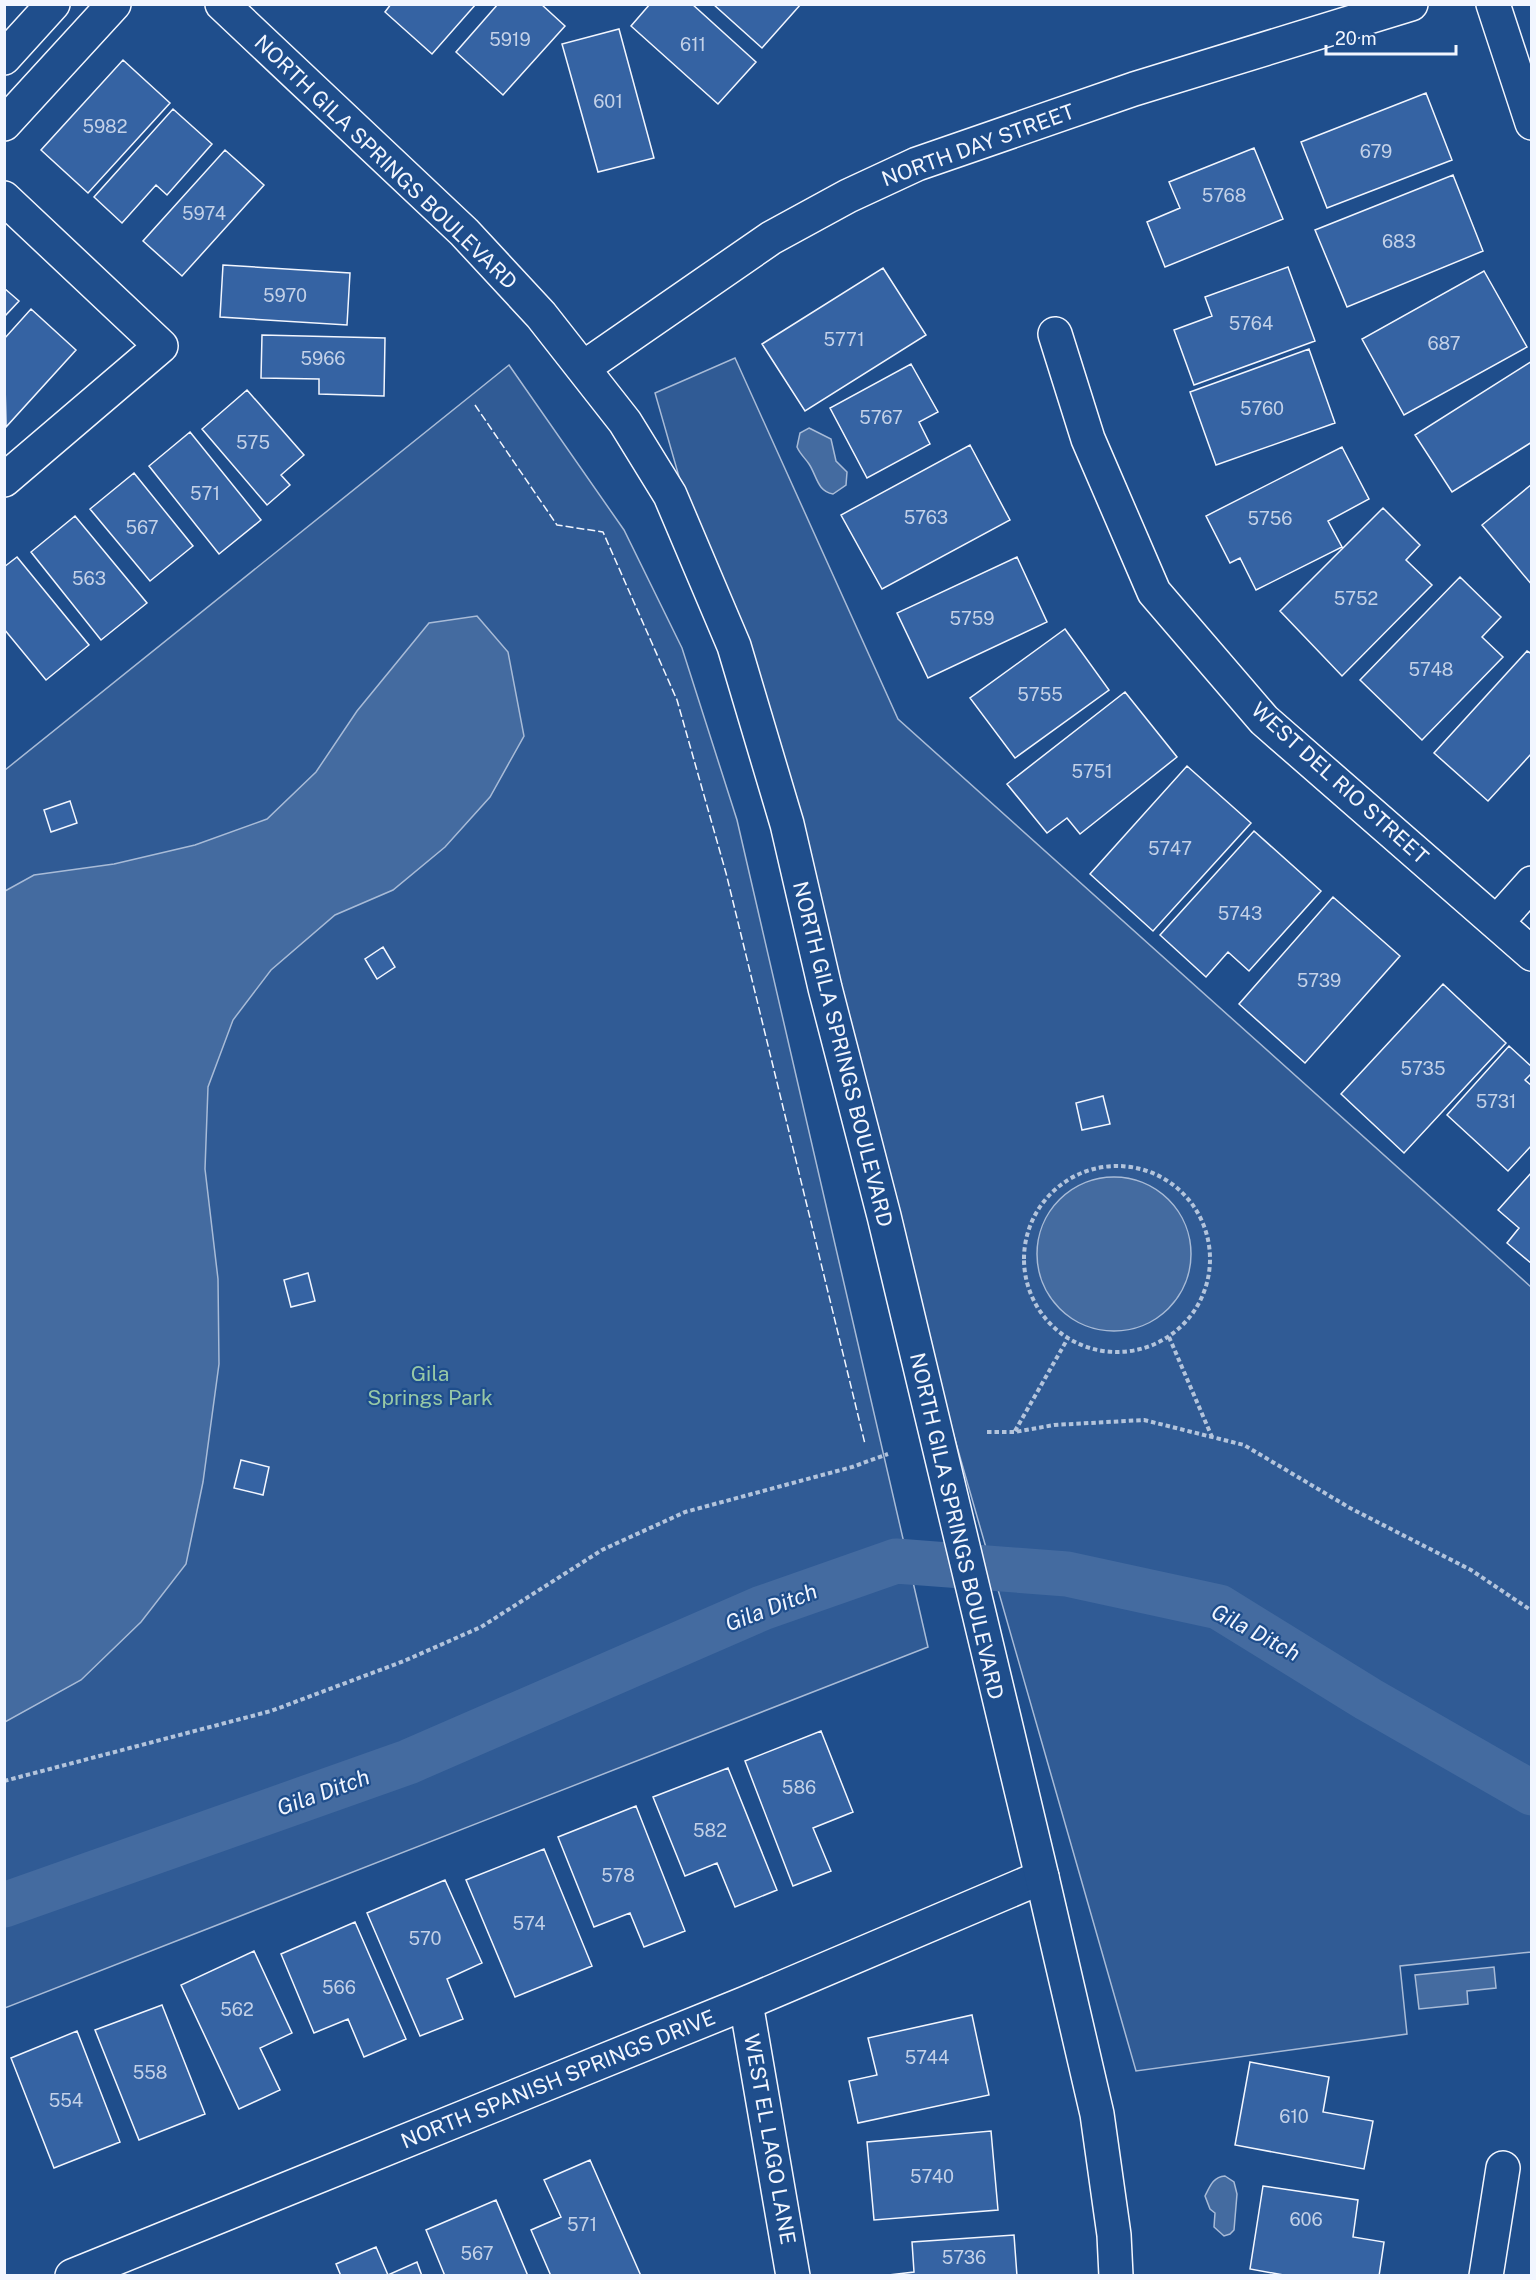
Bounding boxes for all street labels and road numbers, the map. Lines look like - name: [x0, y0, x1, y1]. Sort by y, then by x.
- street label: NORTH GILA SPRINGS BOULEVARD: [250, 30, 522, 294]
- street label: NORTH DAY STREET: [878, 98, 1078, 192]
- street label: WEST DEL RIO STREET: [1246, 697, 1434, 869]
- street label: NORTH GILA SPRINGS BOULEVARD: [788, 879, 898, 1229]
- street label: NORTH GILA SPRINGS BOULEVARD: [905, 1350, 1009, 1702]
- street label: NORTH SPANISH SPRINGS DRIVE: [397, 2004, 719, 2154]
- street label: WEST EL LAGO LANE: [739, 2032, 801, 2246]

